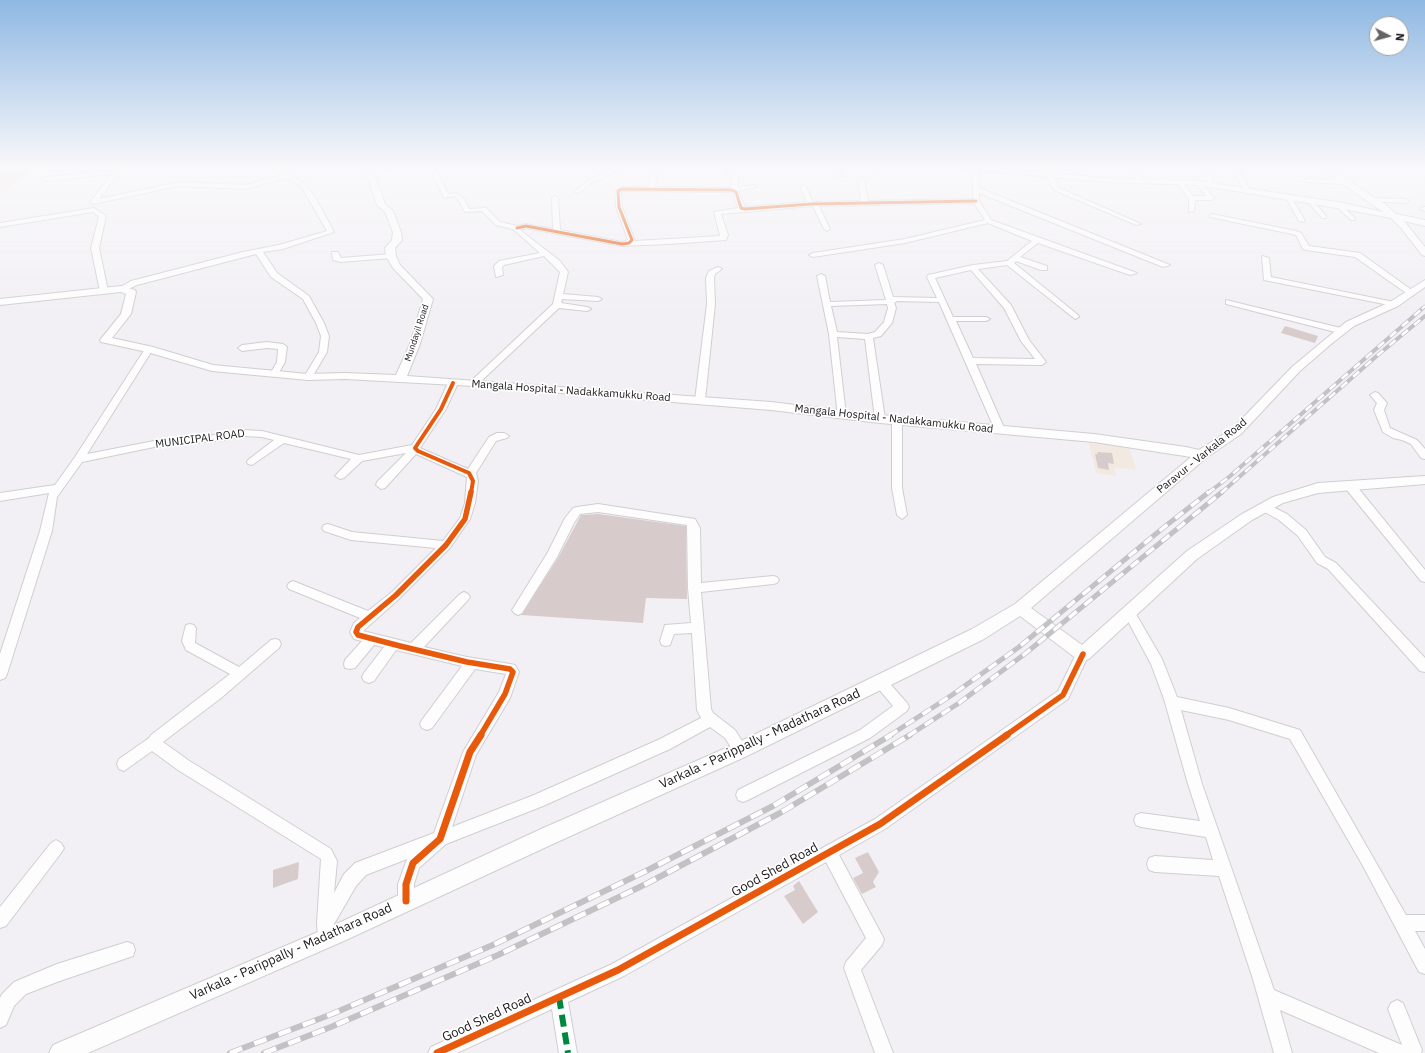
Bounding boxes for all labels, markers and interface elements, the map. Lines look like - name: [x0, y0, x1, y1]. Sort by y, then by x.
- north arrow: [1369, 16, 1409, 56]
- text: N: [1393, 32, 1407, 42]
- street label: Mundayil Road: [403, 303, 431, 363]
- street label: Mangala Hospital - Nadakkamukku Road: [471, 377, 671, 405]
- street label: Mangala Hospital - Nadakkamukku Road: [794, 402, 994, 436]
- street label: Paravur - Varkala Road: [1154, 416, 1250, 496]
- street label: MUNICIPAL ROAD: [154, 427, 246, 451]
- street label: Varkala - Parippally - Madathara Road: [657, 686, 863, 792]
- street label: Good Shed Road: [729, 840, 821, 900]
- street label: Varkala - Parippally - Madathara Road: [187, 900, 395, 1004]
- street label: Good Shed Road: [440, 990, 534, 1046]

